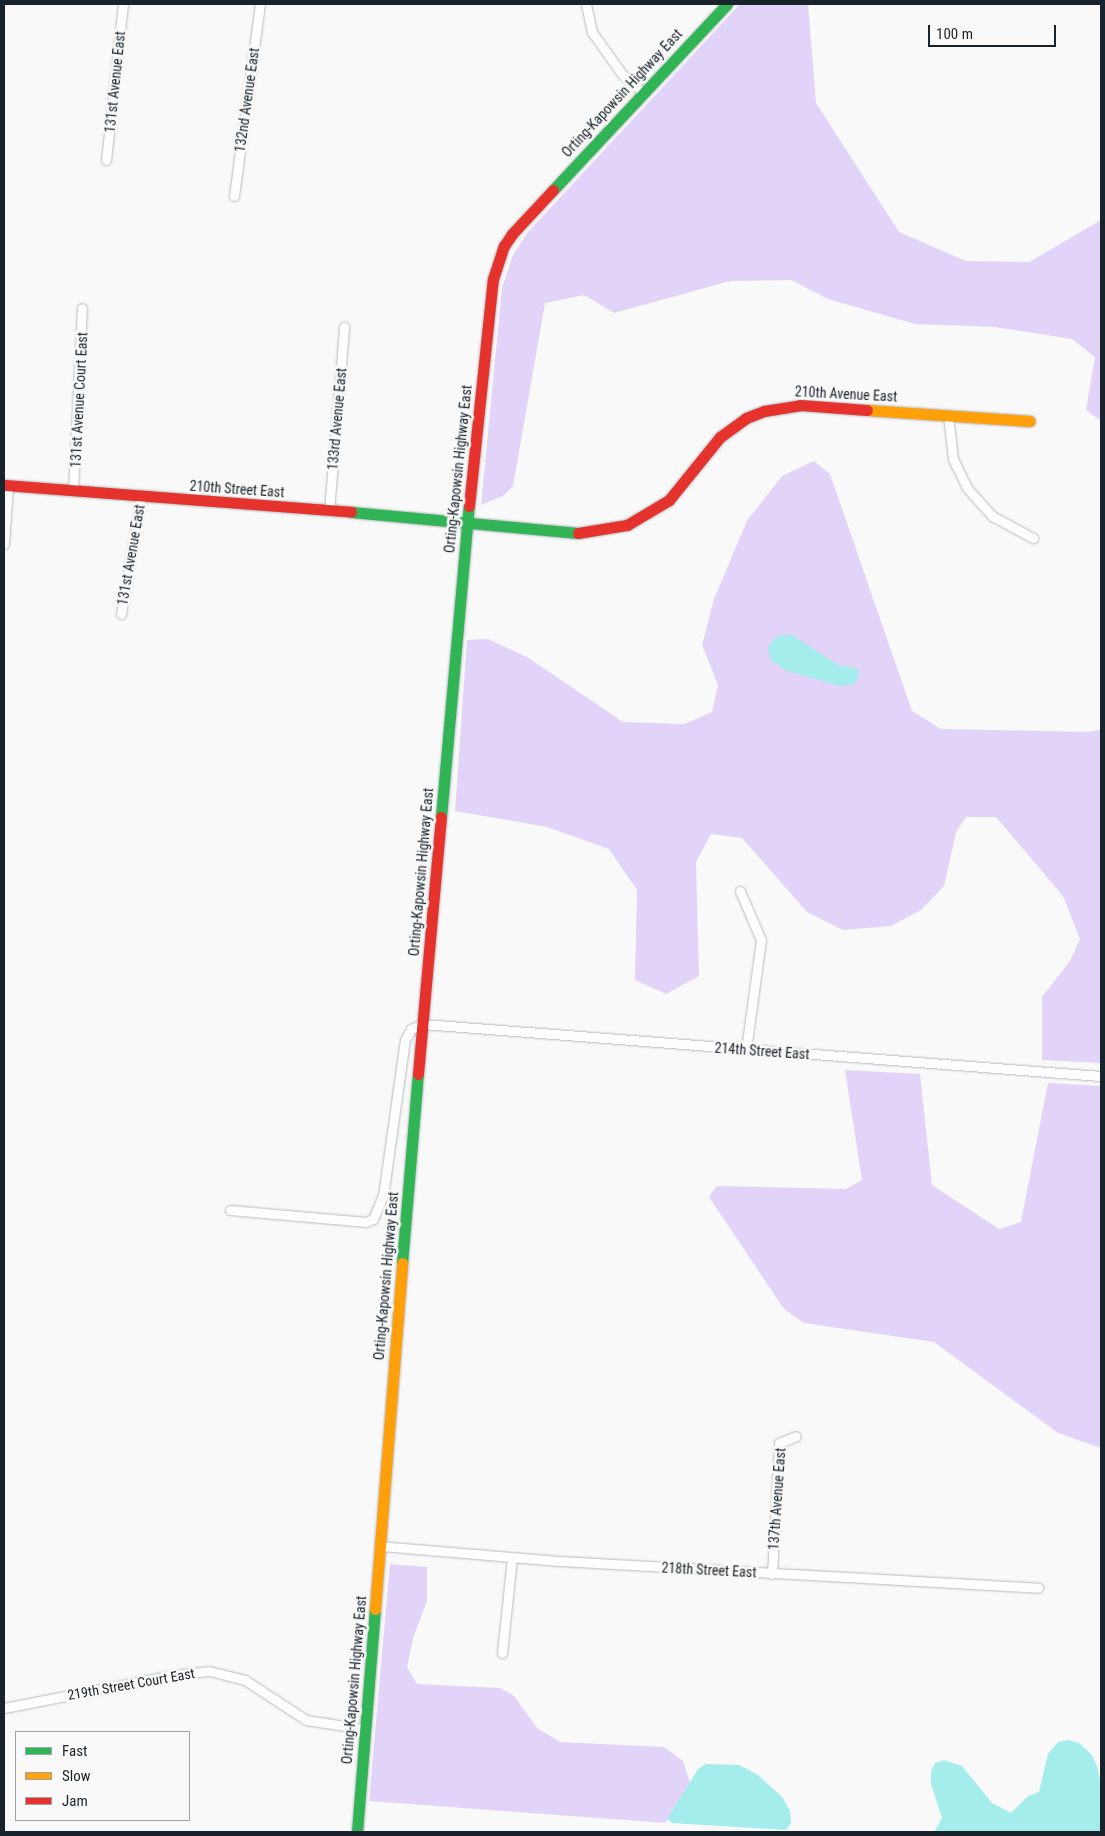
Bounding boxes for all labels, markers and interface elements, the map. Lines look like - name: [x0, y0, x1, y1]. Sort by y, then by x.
- scale bar: [930, 15, 1058, 47]
- street label: Orting-Kapowsin Highway East: [558, 25, 686, 161]
- text: 100 m: [936, 25, 973, 43]
- street label: 131st Avenue East: [101, 30, 129, 134]
- street label: 132nd Avenue East: [231, 47, 263, 153]
- street label: 131st Avenue Court East: [67, 332, 91, 468]
- street label: 133rd Avenue East: [324, 367, 350, 471]
- street label: 210th Avenue East: [794, 383, 898, 405]
- street label: Orting-Kapowsin Highway East: [441, 384, 475, 554]
- street label: 210th Street East: [189, 477, 285, 501]
- street label: 131st Avenue East: [114, 503, 148, 607]
- street label: Orting-Kapowsin Highway East: [405, 787, 437, 957]
- street label: 214th Street East: [714, 1039, 810, 1063]
- street label: Orting-Kapowsin Highway East: [370, 1191, 402, 1361]
- street label: 137th Avenue East: [765, 1447, 789, 1551]
- street label: 218th Street East: [661, 1559, 757, 1581]
- street label: Orting-Kapowsin Highway East: [338, 1595, 370, 1765]
- street label: 219th Street Court East: [66, 1665, 196, 1703]
- legend: [15, 1731, 190, 1821]
- text: Fast: [62, 1742, 87, 1760]
- text: Slow: [62, 1767, 91, 1785]
- text: Jam: [62, 1792, 88, 1810]

